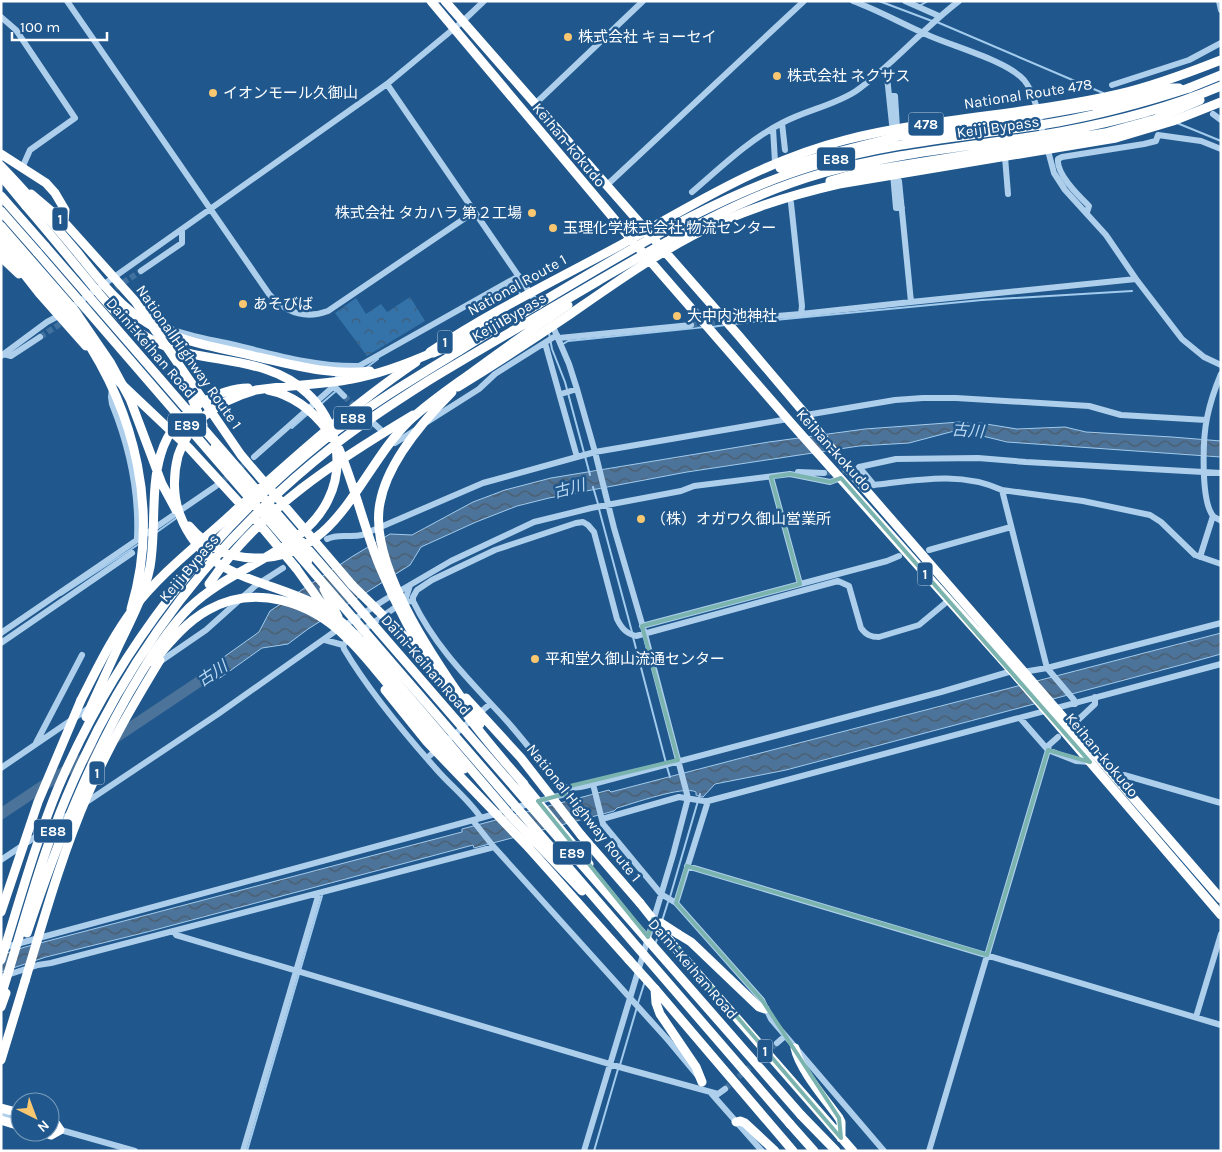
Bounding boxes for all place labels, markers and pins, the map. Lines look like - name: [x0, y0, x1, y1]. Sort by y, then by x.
- place label: 株式会社 キョーセイ: [578, 28, 717, 46]
- marker: 株式会社 キョーセイ: [562, 31, 574, 43]
- place label: 株式会社 ネクサス: [787, 67, 910, 85]
- marker: 株式会社 ネクサス: [771, 70, 783, 82]
- place label: イオンモール久御山: [223, 84, 358, 102]
- marker: イオンモール久御山: [207, 87, 219, 99]
- place label: 株式会社 タカハラ 第２工場: [335, 204, 522, 222]
- marker: 株式会社 タカハラ 第２工場: [526, 207, 538, 219]
- place label: 玉理化学株式会社 物流センター: [563, 219, 777, 237]
- marker: 玉理化学株式会社 物流センター: [547, 222, 559, 234]
- place label: あそびば: [253, 295, 313, 313]
- marker: あそびば: [237, 298, 249, 310]
- place label: 大中内池神社: [687, 307, 777, 325]
- marker: 大中内池神社: [671, 310, 683, 322]
- place label: （株）オガワ久御山営業所: [651, 510, 831, 528]
- marker: （株）オガワ久御山営業所: [635, 513, 647, 525]
- place label: 平和堂久御山流通センター: [545, 650, 725, 668]
- marker: 平和堂久御山流通センター: [529, 653, 541, 665]

